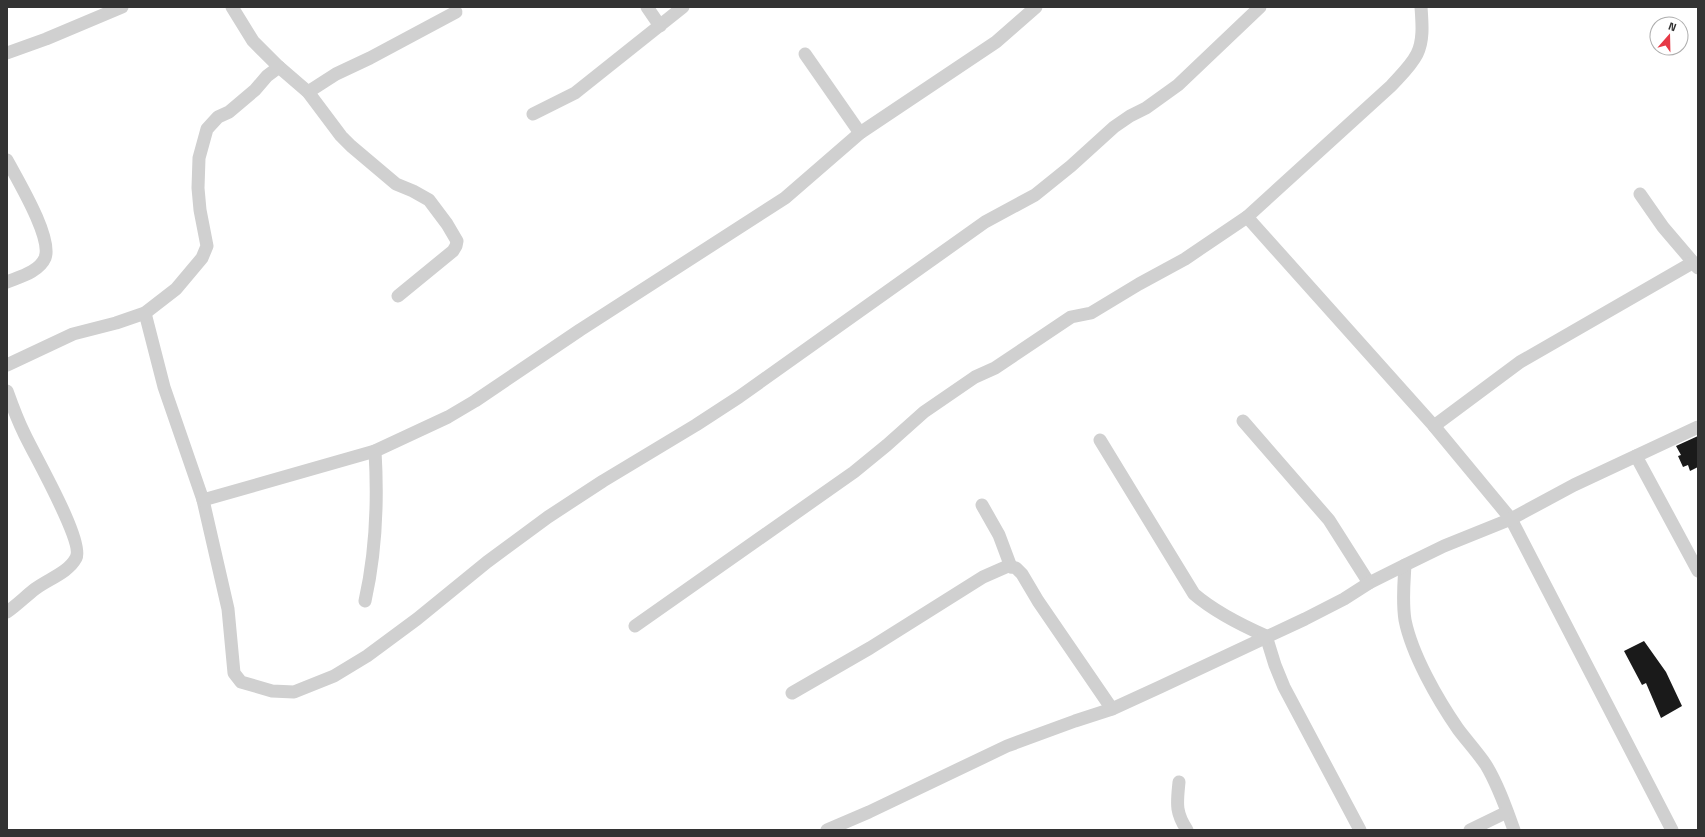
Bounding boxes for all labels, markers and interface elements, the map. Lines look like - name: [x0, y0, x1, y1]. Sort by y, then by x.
- north arrow: [1649, 16, 1689, 56]
- text: N: [1666, 18, 1679, 35]

